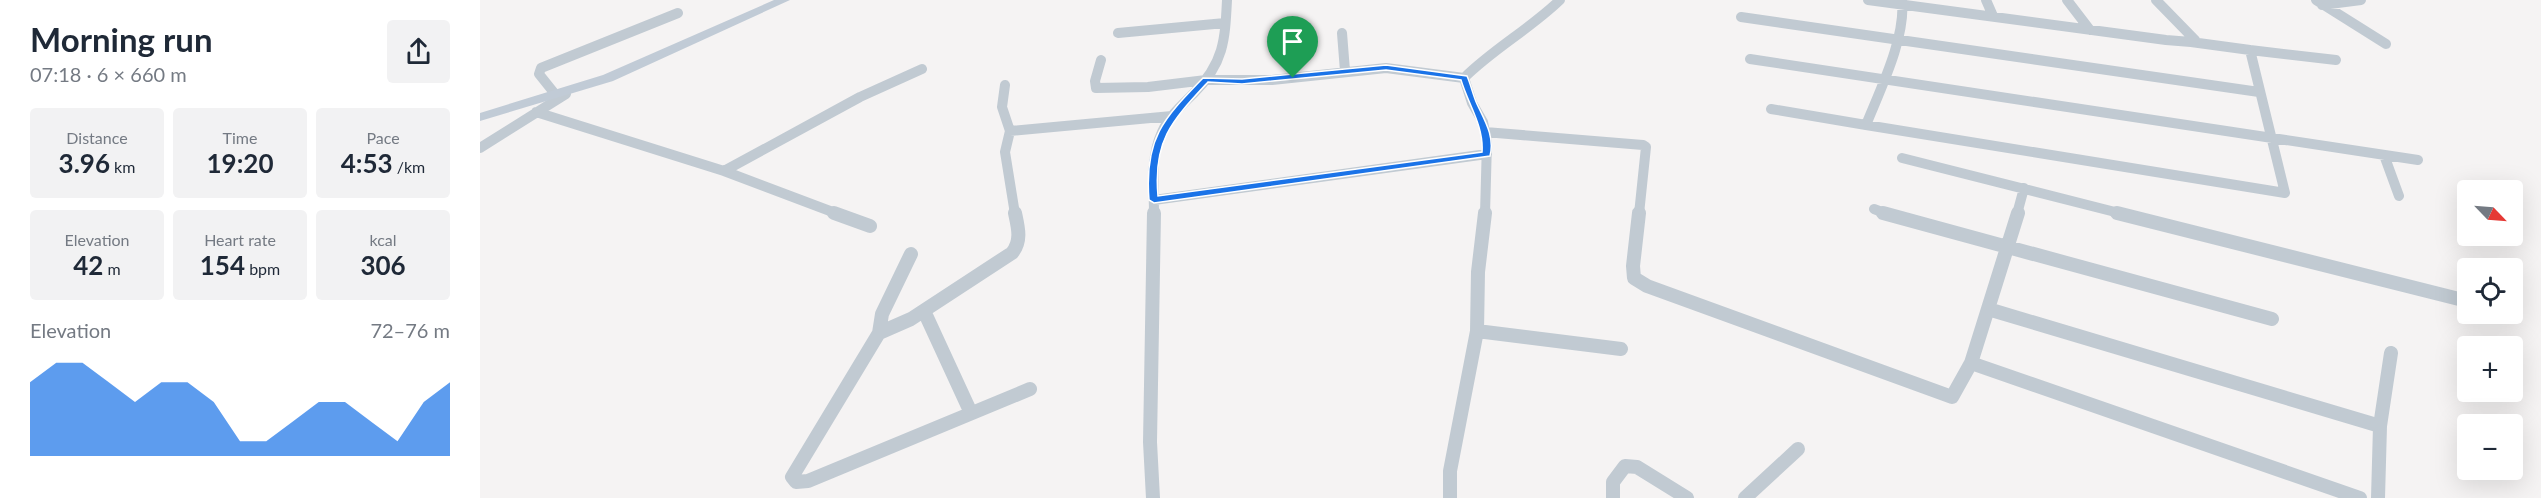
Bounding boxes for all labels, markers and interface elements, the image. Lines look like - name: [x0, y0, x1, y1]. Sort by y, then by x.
- pin: [1267, 16, 1318, 78]
- text: Morning run: [30, 19, 213, 59]
- button: share: [387, 20, 450, 83]
- icon: arrive: [1276, 25, 1309, 58]
- text: 07:18 · 6 × 660 m: [30, 62, 187, 86]
- text: Distance: [66, 128, 128, 147]
- text: Time: [223, 128, 257, 147]
- text: Pace: [366, 128, 400, 147]
- text: 3.96: [59, 147, 110, 179]
- text: 19:20: [206, 147, 274, 179]
- text: 4:53: [341, 147, 393, 179]
- text: km: [110, 157, 135, 176]
- text: /km: [393, 157, 425, 176]
- north arrow: [2457, 180, 2523, 246]
- map controls: [2457, 180, 2523, 480]
- text: Elevation: [65, 230, 130, 249]
- text: Heart rate: [204, 230, 276, 249]
- text: kcal: [369, 230, 397, 249]
- text: 42: [73, 249, 103, 281]
- text: 154: [200, 249, 245, 281]
- text: 306: [360, 249, 406, 281]
- button: locate: [2457, 258, 2523, 324]
- text: m: [103, 259, 121, 278]
- text: bpm: [245, 259, 280, 278]
- text: Elevation: [30, 318, 111, 342]
- text: 72–76 m: [370, 318, 450, 342]
- button: +: [2457, 336, 2523, 402]
- button: −: [2457, 414, 2523, 480]

